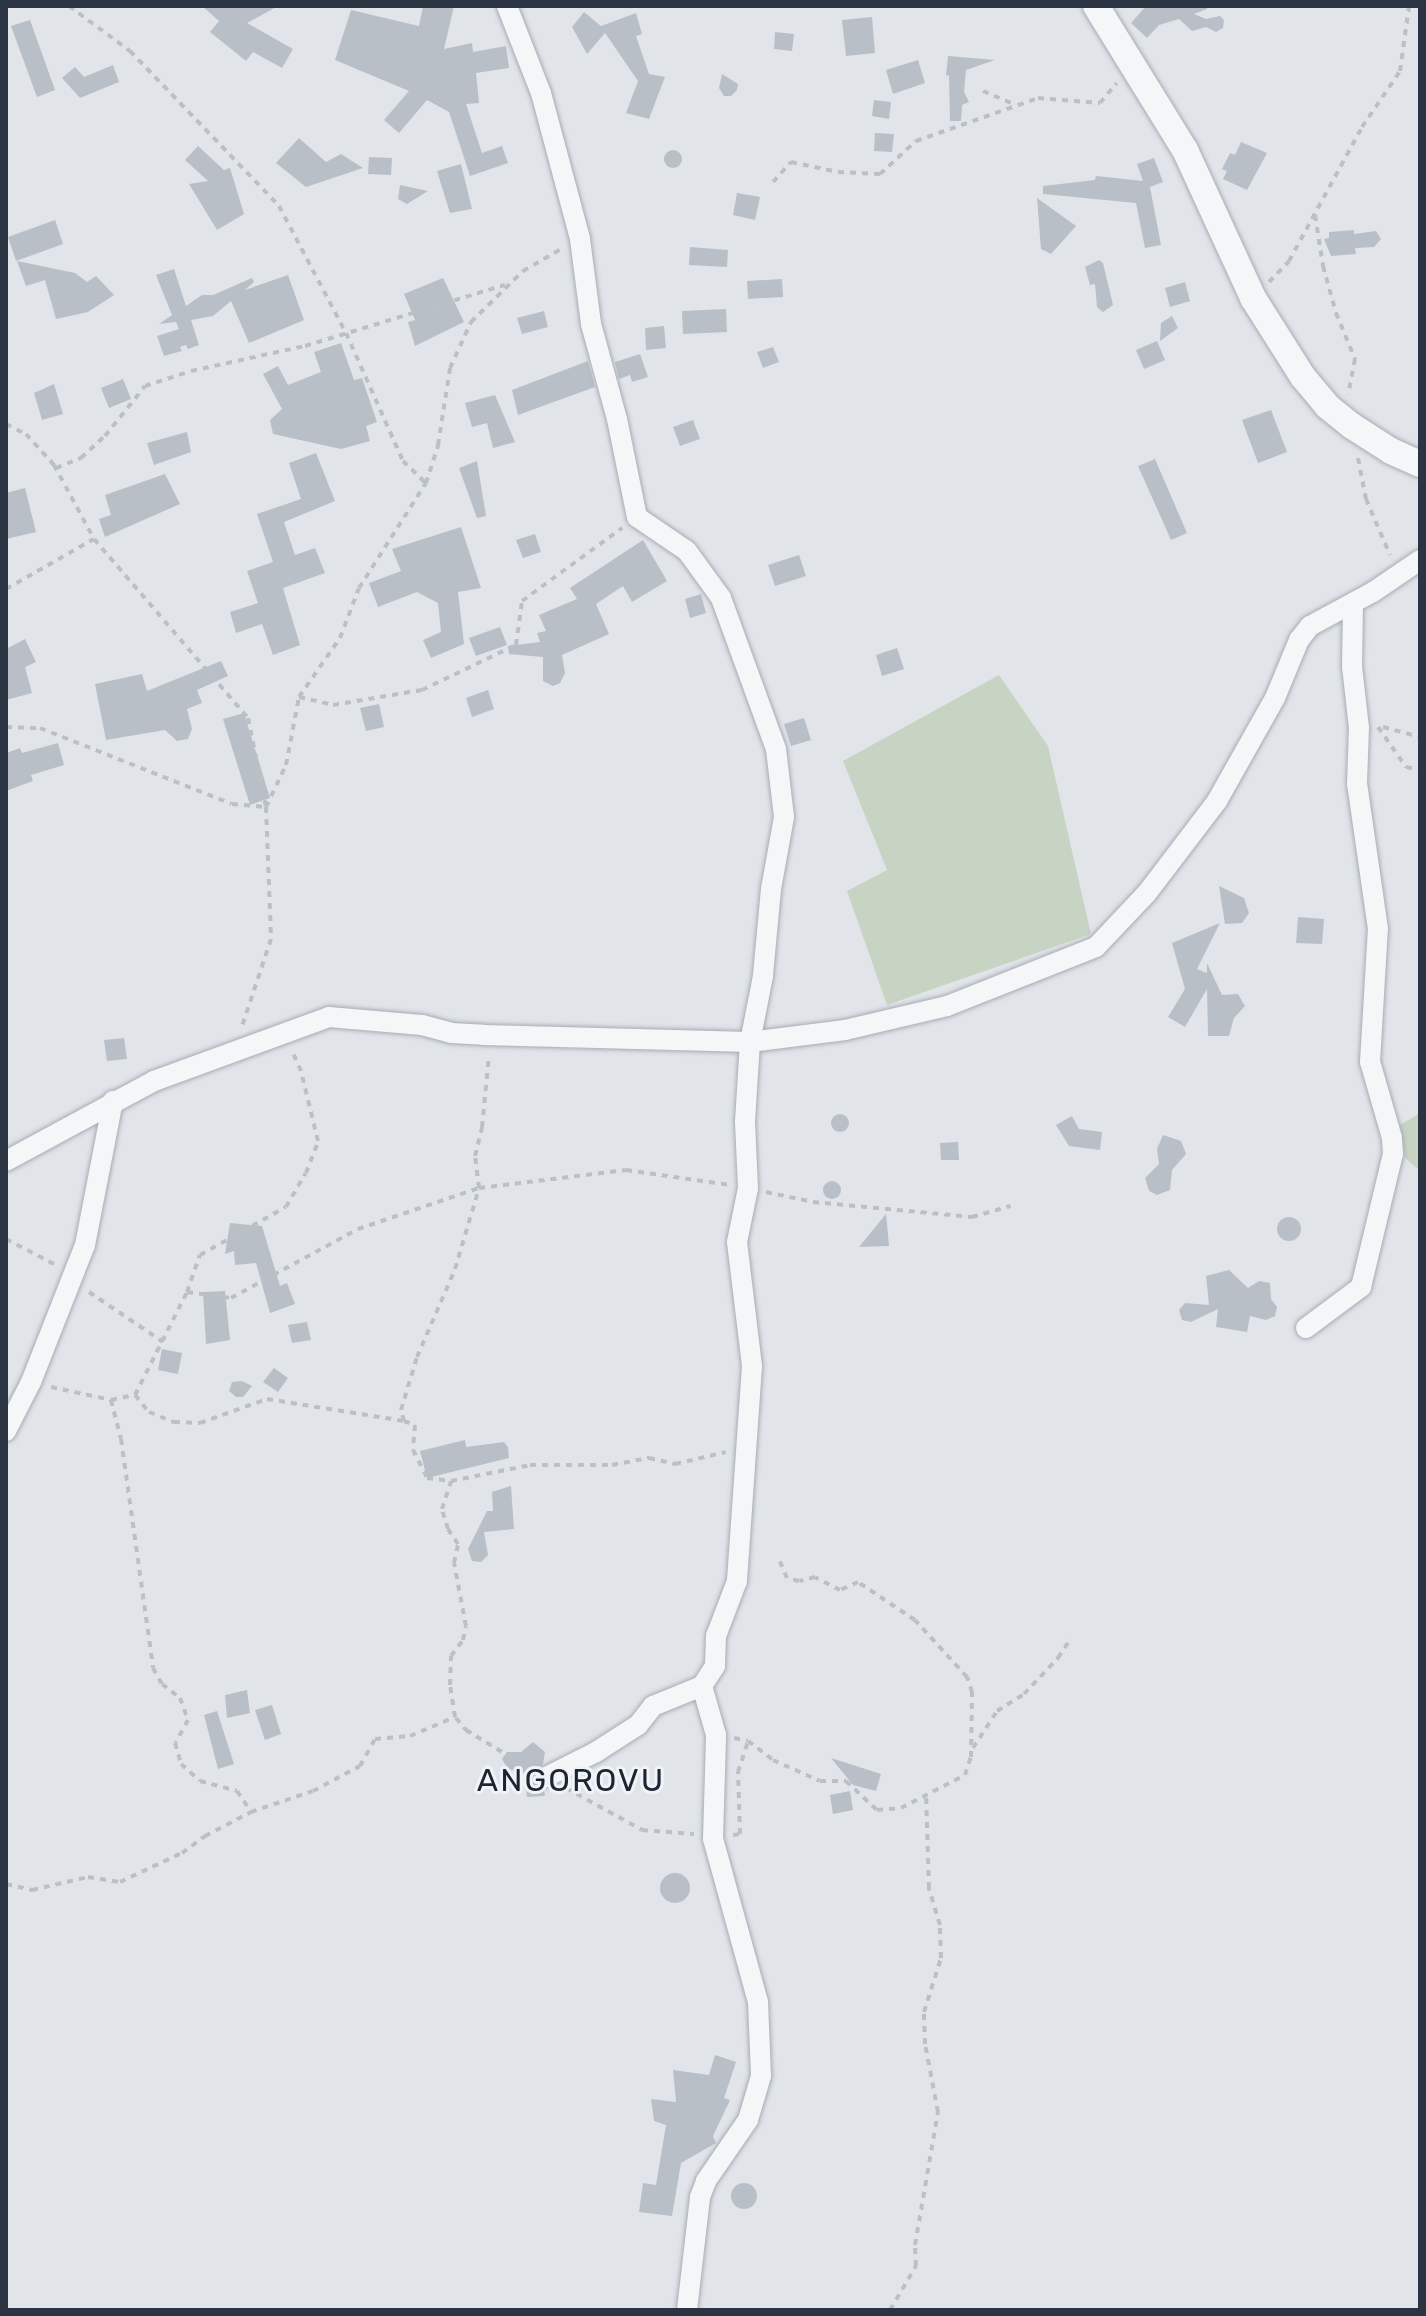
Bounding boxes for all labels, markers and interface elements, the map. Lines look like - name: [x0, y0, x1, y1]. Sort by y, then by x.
- district label: ANGOROVU: [477, 1761, 665, 1799]

